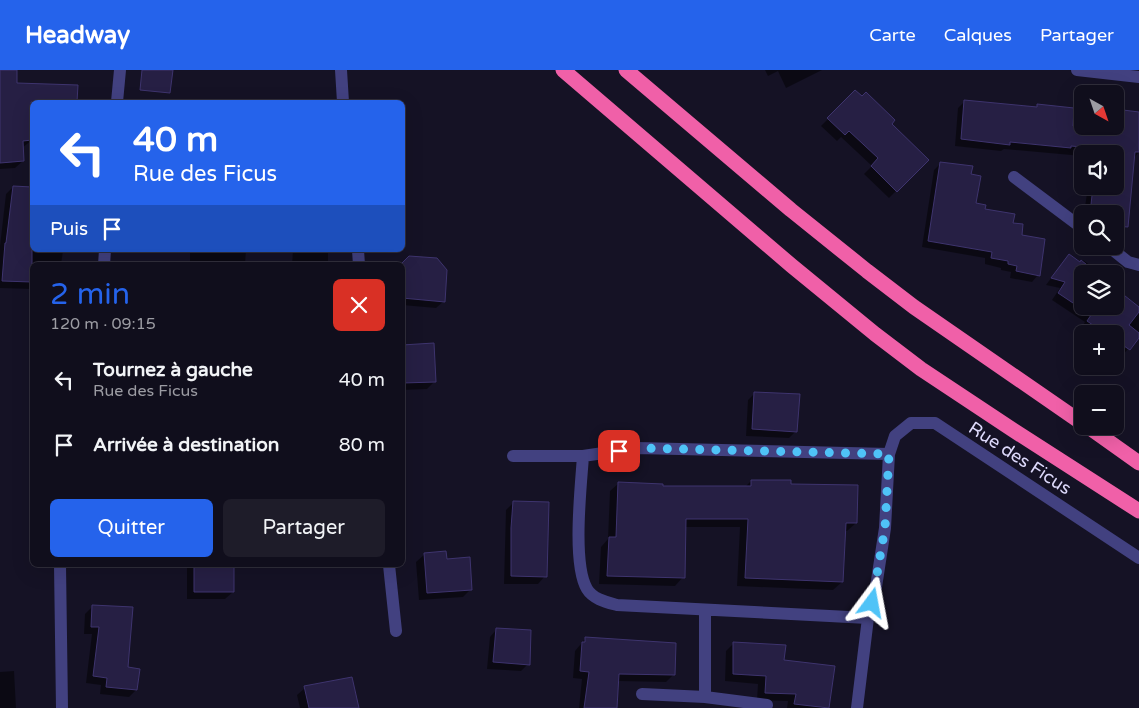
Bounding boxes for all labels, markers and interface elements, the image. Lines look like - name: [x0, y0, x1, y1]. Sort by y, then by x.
- text: Headway: [25, 21, 130, 50]
- text: Carte: [869, 24, 916, 46]
- text: Calques: [944, 24, 1012, 46]
- text: Partager: [1040, 24, 1114, 46]
- north arrow: [1074, 85, 1124, 135]
- map controls: [1074, 85, 1124, 435]
- text: 40 m: [133, 119, 218, 161]
- icon: left: [50, 120, 115, 185]
- button: sound: [1074, 145, 1124, 195]
- text: Rue des Ficus: [133, 161, 277, 187]
- button: search: [1074, 205, 1124, 255]
- icon: arrive: [98, 215, 126, 243]
- text: Puis: [50, 218, 88, 240]
- button: layers: [1074, 265, 1124, 315]
- text: 2 min: [50, 276, 130, 313]
- button: close: [333, 279, 385, 331]
- text: 120 m · 09:15: [50, 314, 156, 334]
- button: +: [1074, 325, 1124, 375]
- text: Tournez à gauche: [93, 359, 253, 381]
- icon: left: [50, 366, 78, 394]
- text: 40 m: [339, 369, 385, 391]
- text: Rue des Ficus: [93, 381, 198, 401]
- button: −: [1074, 385, 1124, 435]
- street label: Rue des Ficus: [965, 417, 1075, 499]
- pin: [598, 430, 640, 472]
- icon: arrive: [50, 431, 78, 459]
- text: Arrivée à destination: [93, 434, 279, 456]
- text: 80 m: [339, 434, 385, 456]
- icon: arrive: [605, 437, 633, 465]
- button: Quitter: [50, 499, 213, 557]
- button: Partager: [223, 499, 385, 557]
- position arrow: [845, 576, 897, 628]

